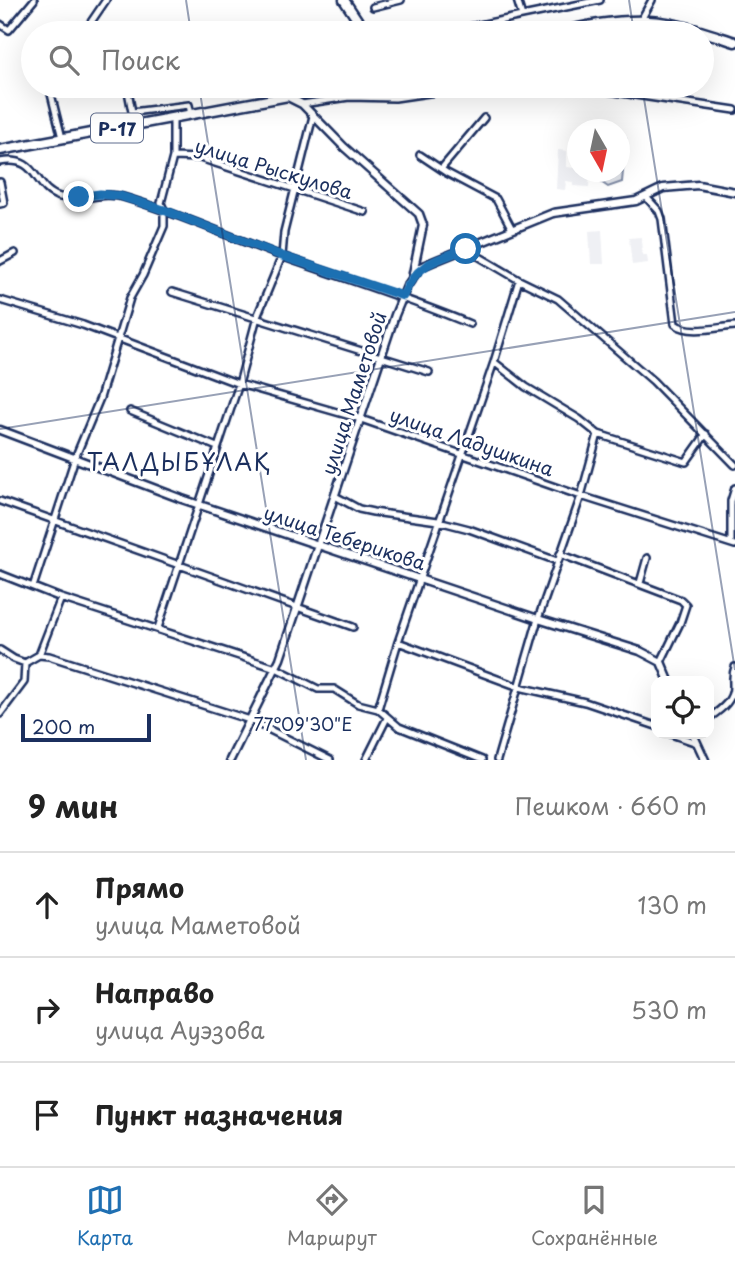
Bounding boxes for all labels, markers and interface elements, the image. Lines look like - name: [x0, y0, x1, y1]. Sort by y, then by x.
- search box: [21, 21, 714, 98]
- text: Поиск: [101, 40, 180, 79]
- icon: search: [45, 41, 83, 79]
- road number: P-17: [91, 113, 143, 142]
- north arrow: [567, 119, 630, 182]
- street label: улица Рыскулова: [192, 131, 356, 205]
- route end: [63, 181, 94, 212]
- route start: [450, 233, 481, 264]
- street label: улица Маметовой: [313, 308, 393, 478]
- street label: улица Ладушкина: [386, 400, 558, 482]
- district label: ТАЛДЫБҰЛАҚ: [87, 444, 271, 479]
- street label: улица Теберикова: [260, 498, 430, 576]
- map controls: [651, 676, 714, 739]
- button: locate: [651, 676, 714, 739]
- text: 77°09'30"E: [253, 710, 353, 737]
- scale bar: [21, 711, 150, 743]
- text: 200 m: [32, 712, 95, 740]
- text: 9 мин: [28, 783, 118, 828]
- text: Пешком · 660 m: [515, 788, 707, 823]
- text: Прямо: [95, 868, 184, 907]
- icon: ahead: [28, 886, 66, 924]
- text: 130 m: [637, 887, 707, 922]
- text: улица Маметовой: [95, 907, 301, 942]
- text: Направо: [95, 973, 214, 1012]
- icon: right: [28, 991, 66, 1029]
- text: 530 m: [631, 992, 707, 1027]
- text: улица Ауэзова: [95, 1012, 264, 1047]
- text: Пункт назначения: [95, 1095, 343, 1134]
- icon: arrive: [28, 1096, 66, 1134]
- tab: Карта: [77, 1181, 133, 1251]
- tab: Маршрут: [287, 1181, 377, 1251]
- tab: Сохранённые: [531, 1181, 658, 1251]

